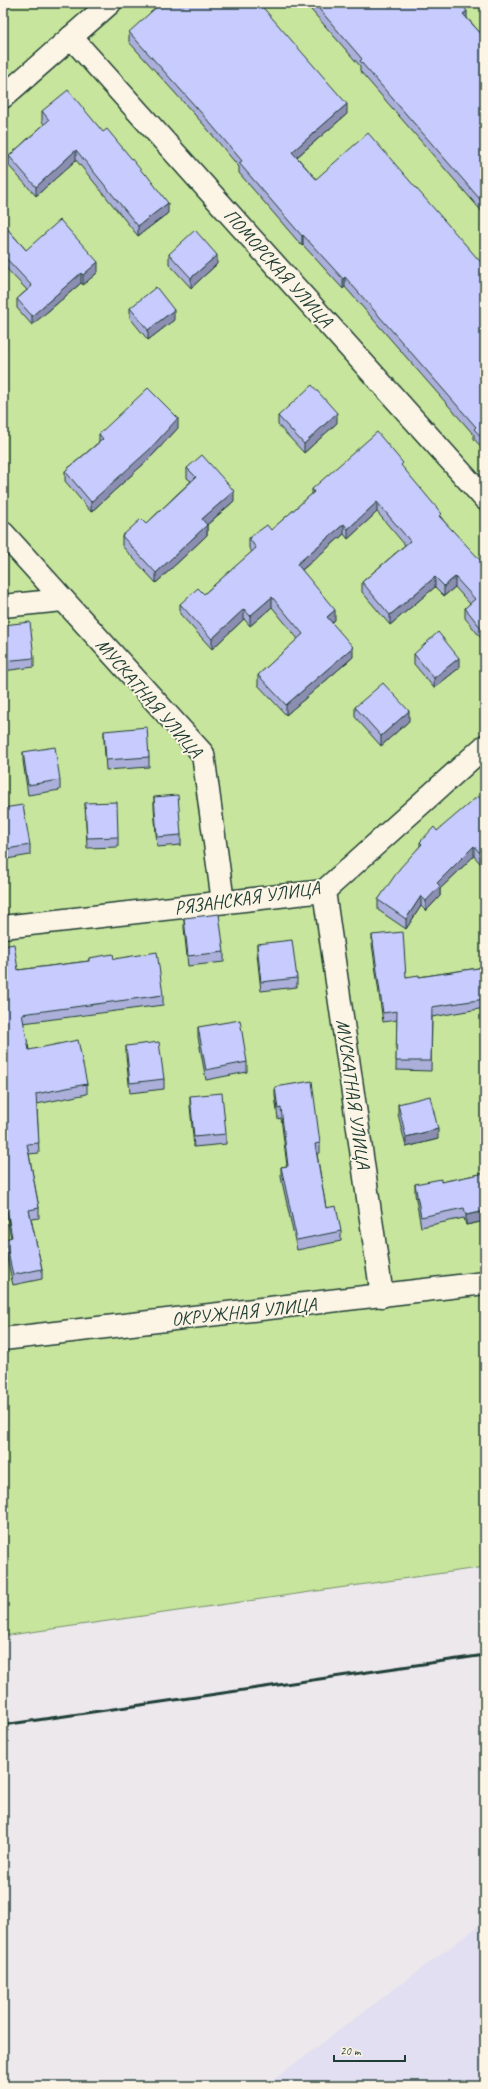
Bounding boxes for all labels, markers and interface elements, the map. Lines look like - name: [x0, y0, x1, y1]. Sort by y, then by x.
- street label: ПОМОРСКАЯ УЛИЦА: [218, 204, 339, 333]
- street label: МУСКАТНАЯ УЛИЦА: [91, 633, 208, 764]
- street label: РЯЗАНСКАЯ УЛИЦА: [173, 876, 323, 920]
- street label: МУСКАТНАЯ УЛИЦА: [331, 1018, 376, 1172]
- street label: ОКРУЖНАЯ УЛИЦА: [170, 1292, 319, 1332]
- scale bar: [334, 2037, 405, 2063]
- text: 20 m: [340, 2043, 362, 2059]

